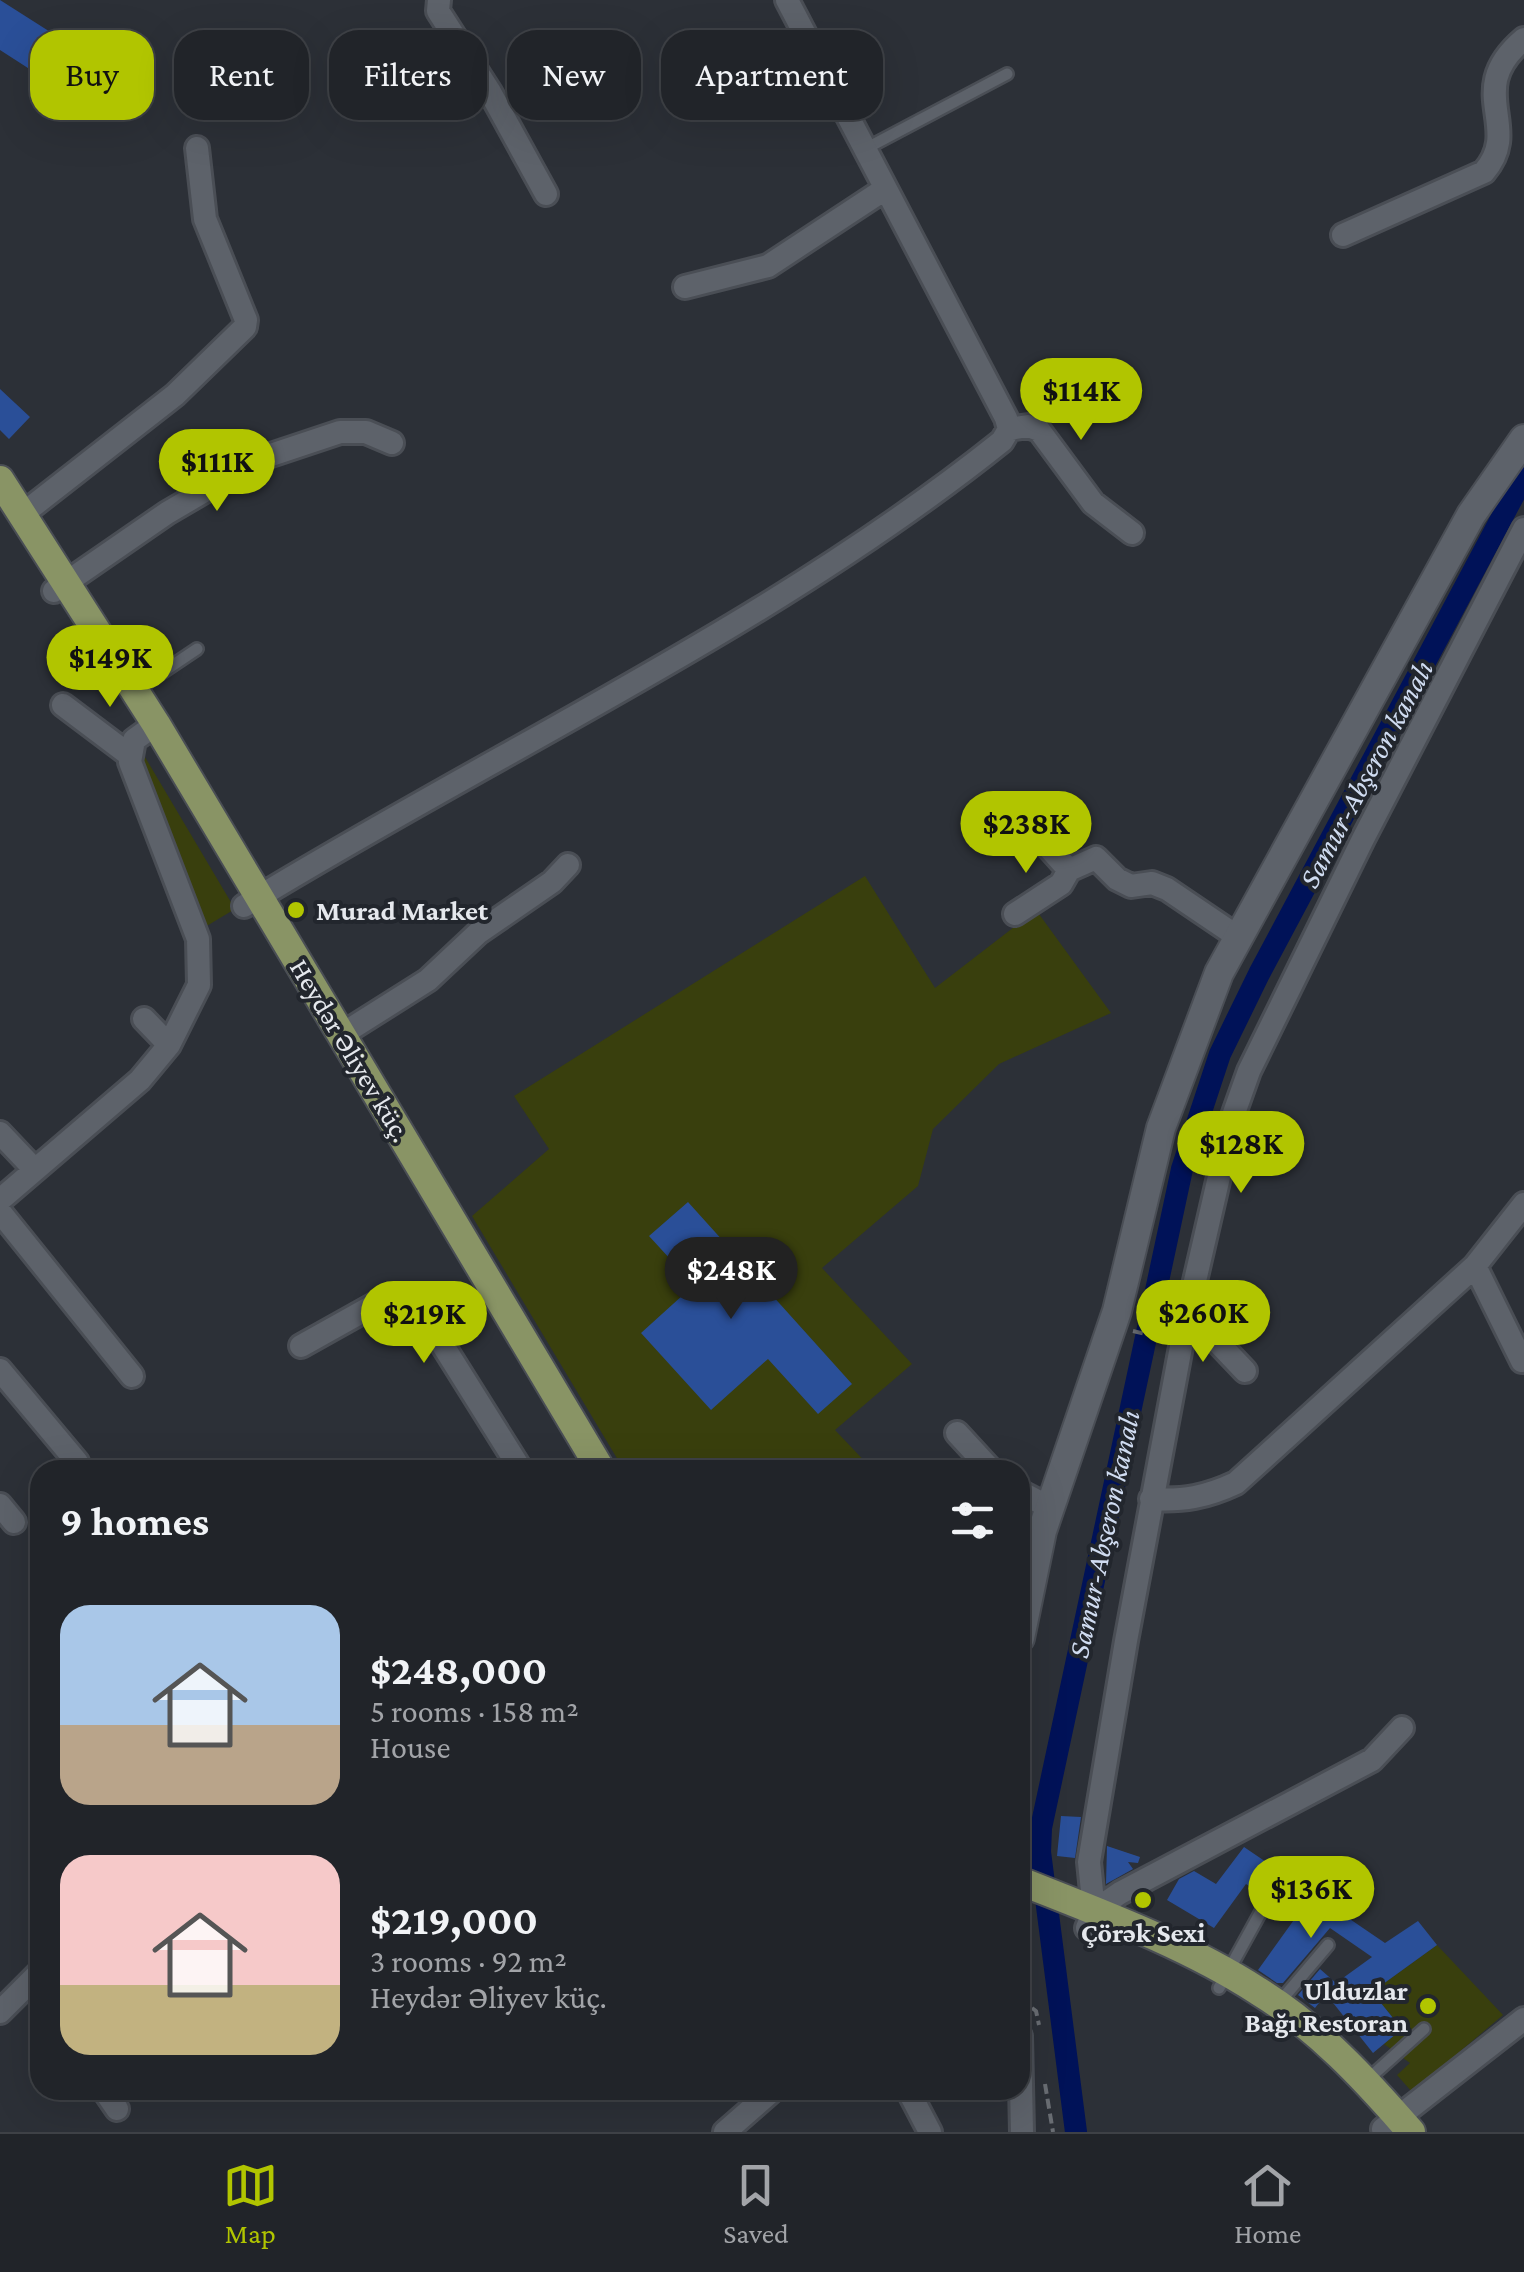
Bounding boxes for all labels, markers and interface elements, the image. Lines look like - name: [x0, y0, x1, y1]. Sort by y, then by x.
- chip: Buy: [30, 30, 154, 120]
- chip: Rent: [174, 30, 309, 120]
- chip: Filters: [329, 30, 487, 120]
- chip: New: [507, 30, 641, 120]
- chip: Apartment: [661, 30, 883, 120]
- pin: $114K: [1011, 358, 1151, 443]
- text: $114K: [1042, 372, 1120, 408]
- pin: $111K: [147, 429, 287, 514]
- text: $111K: [181, 443, 253, 479]
- pin: $149K: [40, 625, 180, 710]
- text: $149K: [69, 639, 151, 675]
- water label: Samur-Abşeron kanalı: [1292, 655, 1440, 893]
- pin: $238K: [956, 791, 1096, 876]
- text: $238K: [983, 805, 1070, 841]
- place label: Murad Market: [316, 895, 489, 926]
- marker: Murad Market: [285, 899, 307, 921]
- street label: Heydər Əliyev küç.: [284, 953, 417, 1147]
- pin: $128K: [1171, 1111, 1311, 1196]
- text: $128K: [1199, 1125, 1283, 1161]
- pin: $248K: [661, 1237, 801, 1322]
- text: $248K: [687, 1251, 775, 1287]
- pin: $260K: [1133, 1280, 1273, 1365]
- pin: $219K: [354, 1281, 494, 1366]
- text: $260K: [1158, 1294, 1248, 1330]
- text: $219K: [383, 1295, 465, 1331]
- water label: Samur-Abşeron kanalı: [1061, 1407, 1147, 1661]
- icon: filters: [945, 1493, 1000, 1548]
- text: 9 homes: [60, 1497, 209, 1544]
- icon: home: [140, 1645, 260, 1765]
- text: $248,000: [370, 1646, 547, 1693]
- text: 5 rooms · 158 m²: [370, 1693, 579, 1729]
- text: House: [370, 1729, 450, 1765]
- pin: $136K: [1241, 1856, 1381, 1941]
- text: $136K: [1270, 1870, 1352, 1906]
- marker: Çörək Sexi: [1132, 1889, 1154, 1911]
- icon: home: [140, 1895, 260, 2015]
- text: $219,000: [370, 1896, 538, 1943]
- place label: Çörək Sexi: [1081, 1917, 1205, 1948]
- text: 3 rooms · 92 m²: [370, 1943, 567, 1979]
- place label: Ulduzlar Bağı Restoran: [1244, 1975, 1408, 2038]
- text: Heydər Əliyev küç.: [370, 1979, 607, 2015]
- marker: Ulduzlar Bağı Restoran: [1417, 1995, 1439, 2017]
- tab: Map: [223, 2158, 278, 2249]
- tab: Saved: [723, 2158, 789, 2249]
- tab: Home: [1234, 2158, 1301, 2249]

